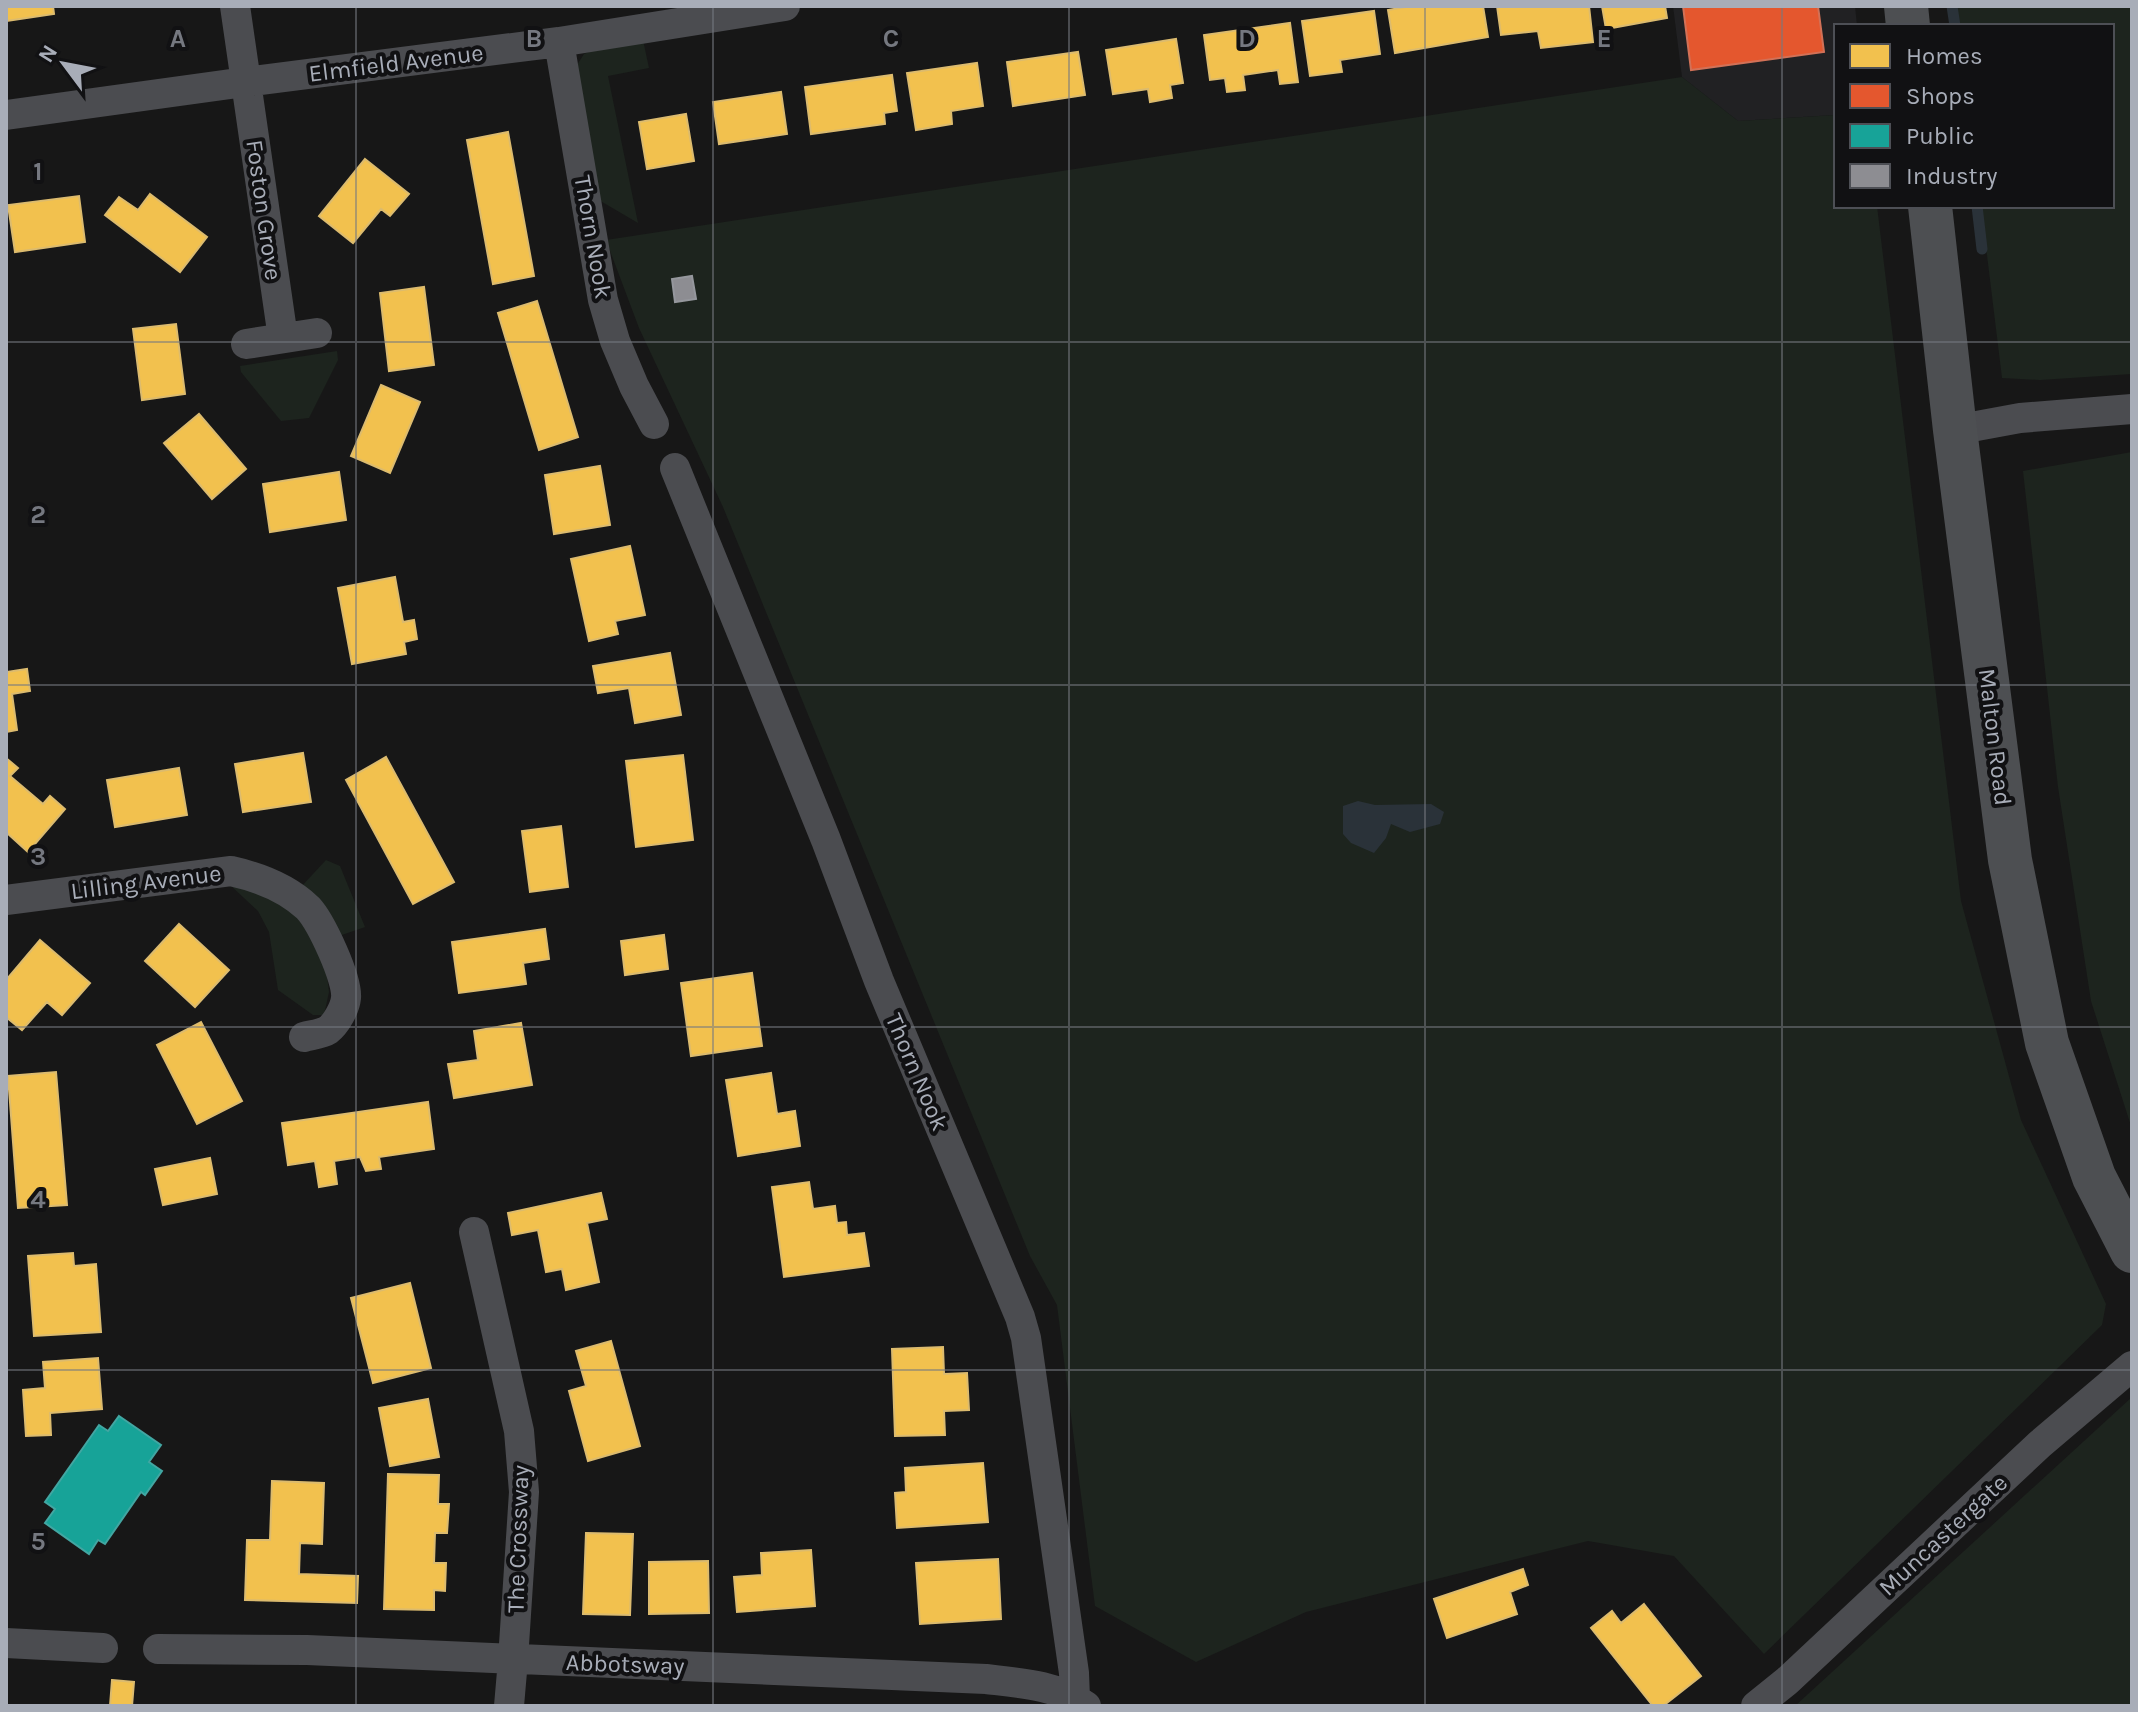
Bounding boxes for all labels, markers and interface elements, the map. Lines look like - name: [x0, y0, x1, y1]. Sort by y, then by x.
- text: A: [170, 23, 186, 54]
- text: B: [526, 23, 542, 54]
- text: C: [883, 23, 899, 54]
- text: D: [1238, 23, 1256, 54]
- text: E: [1596, 23, 1612, 54]
- north arrow: [24, 24, 104, 104]
- legend: [1834, 24, 2114, 208]
- street label: Elmfield Avenue: [307, 38, 485, 88]
- text: N: [33, 40, 63, 68]
- text: Homes: [1906, 42, 1983, 70]
- text: Shops: [1906, 82, 1975, 110]
- text: Public: [1906, 122, 1974, 150]
- street label: Foston Grove: [240, 138, 288, 282]
- text: 1: [33, 156, 43, 187]
- text: Industry: [1906, 162, 1997, 190]
- street label: Thorn Nook: [568, 173, 618, 301]
- text: 2: [30, 499, 46, 530]
- street label: Malton Road: [1973, 667, 2017, 807]
- text: 3: [30, 841, 46, 872]
- street label: Lilling Avenue: [69, 859, 223, 905]
- street label: Thorn Nook: [880, 1009, 954, 1135]
- text: 4: [30, 1184, 46, 1215]
- street label: The Crossway: [501, 1465, 535, 1613]
- street label: Muncastergate: [1873, 1468, 2013, 1602]
- text: 5: [30, 1526, 46, 1557]
- street label: Abbotsway: [565, 1648, 685, 1680]

